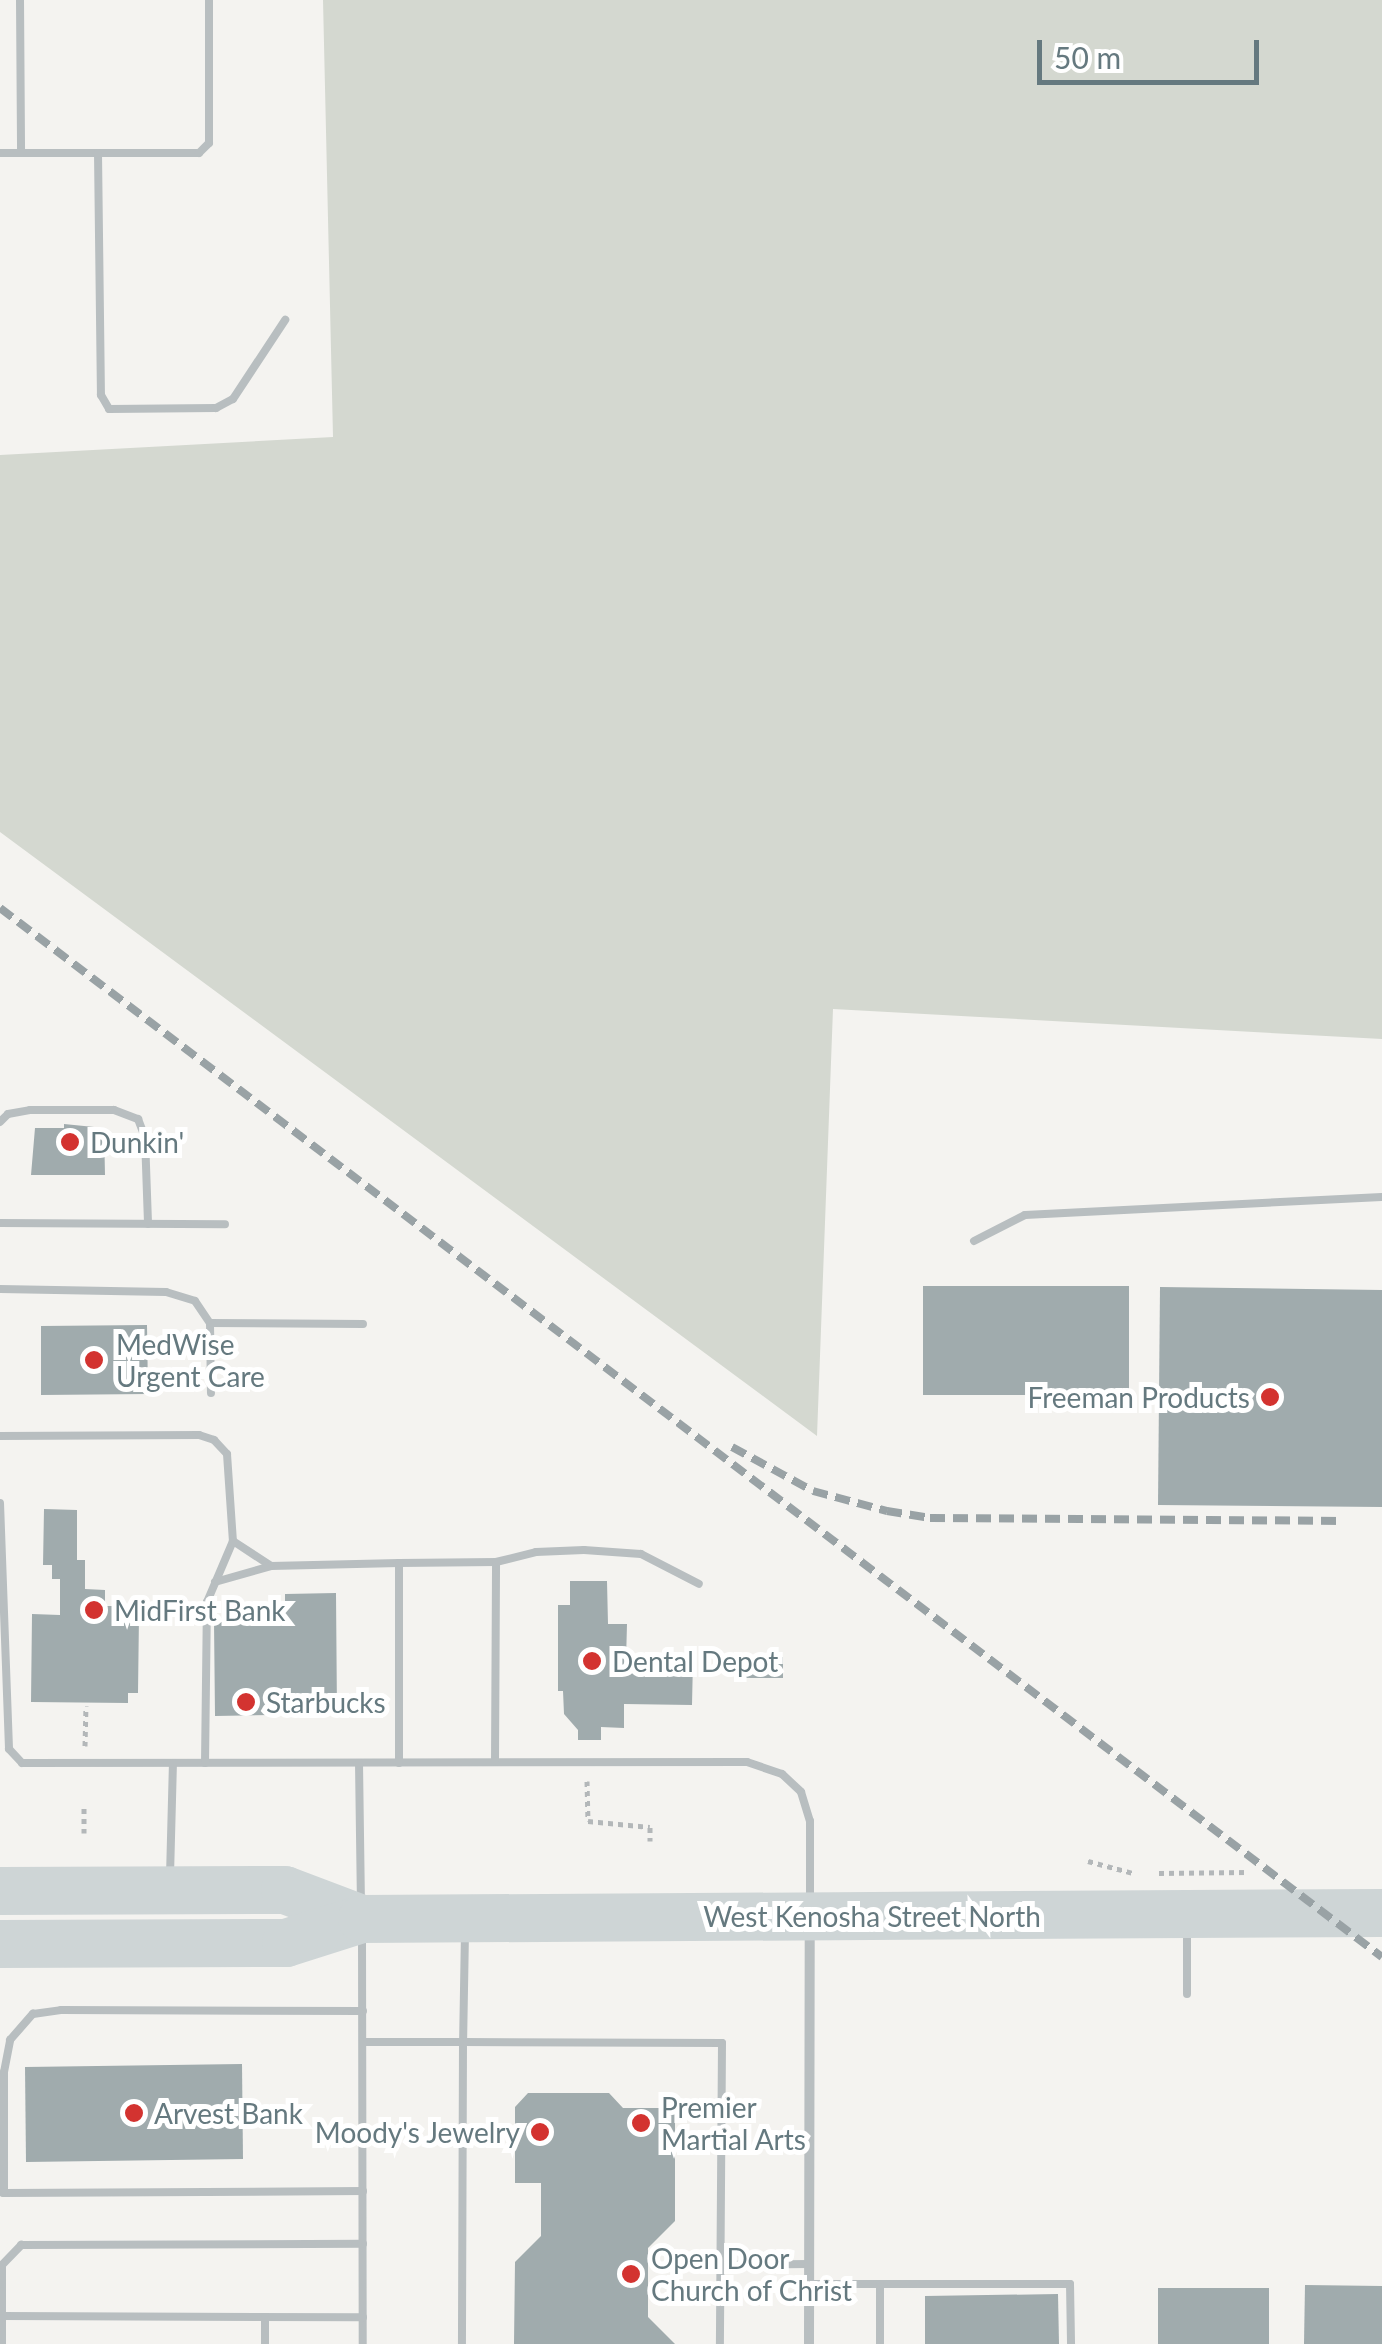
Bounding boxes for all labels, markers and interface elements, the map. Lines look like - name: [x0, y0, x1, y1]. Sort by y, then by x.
- scale bar: [1042, 20, 1264, 82]
- text: 50 m: [1054, 39, 1121, 75]
- place label: Dunkin': [90, 1125, 184, 1159]
- marker: Dunkin': [59, 1131, 81, 1153]
- place label: MedWise Urgent Care: [116, 1327, 265, 1393]
- marker: MedWise Urgent Care: [81, 1347, 107, 1373]
- place label: Freeman Products: [1028, 1380, 1250, 1414]
- marker: Freeman Products: [1259, 1386, 1281, 1408]
- place label: MidFirst Bank: [114, 1593, 286, 1627]
- marker: MidFirst Bank: [83, 1599, 105, 1621]
- place label: Dental Depot: [612, 1644, 778, 1678]
- marker: Dental Depot: [581, 1650, 603, 1672]
- place label: Starbucks: [266, 1685, 386, 1719]
- marker: Starbucks: [235, 1691, 257, 1713]
- street label: West Kenosha Street North: [703, 1899, 1041, 1933]
- place label: Premier Martial Arts: [661, 2090, 807, 2156]
- place label: Arvest Bank: [154, 2096, 303, 2130]
- marker: Arvest Bank: [123, 2102, 145, 2124]
- marker: Premier Martial Arts: [630, 2112, 652, 2134]
- place label: Moody's Jewelry: [314, 2115, 520, 2149]
- marker: Moody's Jewelry: [529, 2121, 551, 2143]
- place label: Open Door Church of Christ: [651, 2241, 853, 2307]
- marker: Open Door Church of Christ: [620, 2263, 642, 2285]

